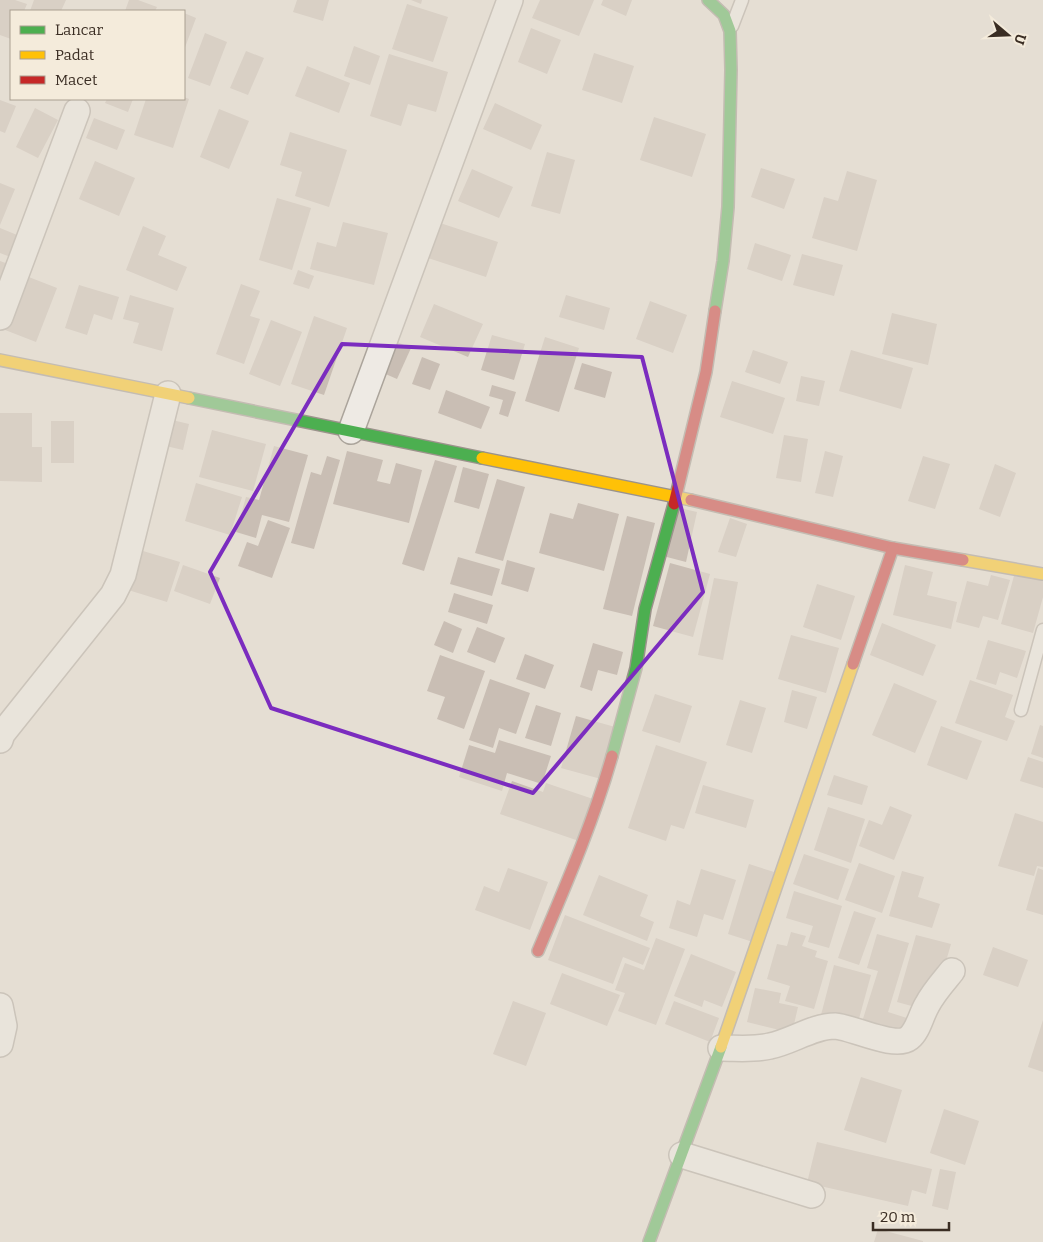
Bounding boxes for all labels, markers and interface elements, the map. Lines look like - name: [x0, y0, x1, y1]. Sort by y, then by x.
- legend: [10, 10, 185, 100]
- north arrow: [983, 10, 1033, 60]
- text: Lancar: [55, 21, 103, 39]
- text: U: [1010, 31, 1030, 47]
- text: Padat: [55, 46, 95, 64]
- text: Macet: [55, 71, 98, 89]
- scale bar: [873, 1200, 949, 1232]
- text: 20 m: [880, 1208, 916, 1226]

